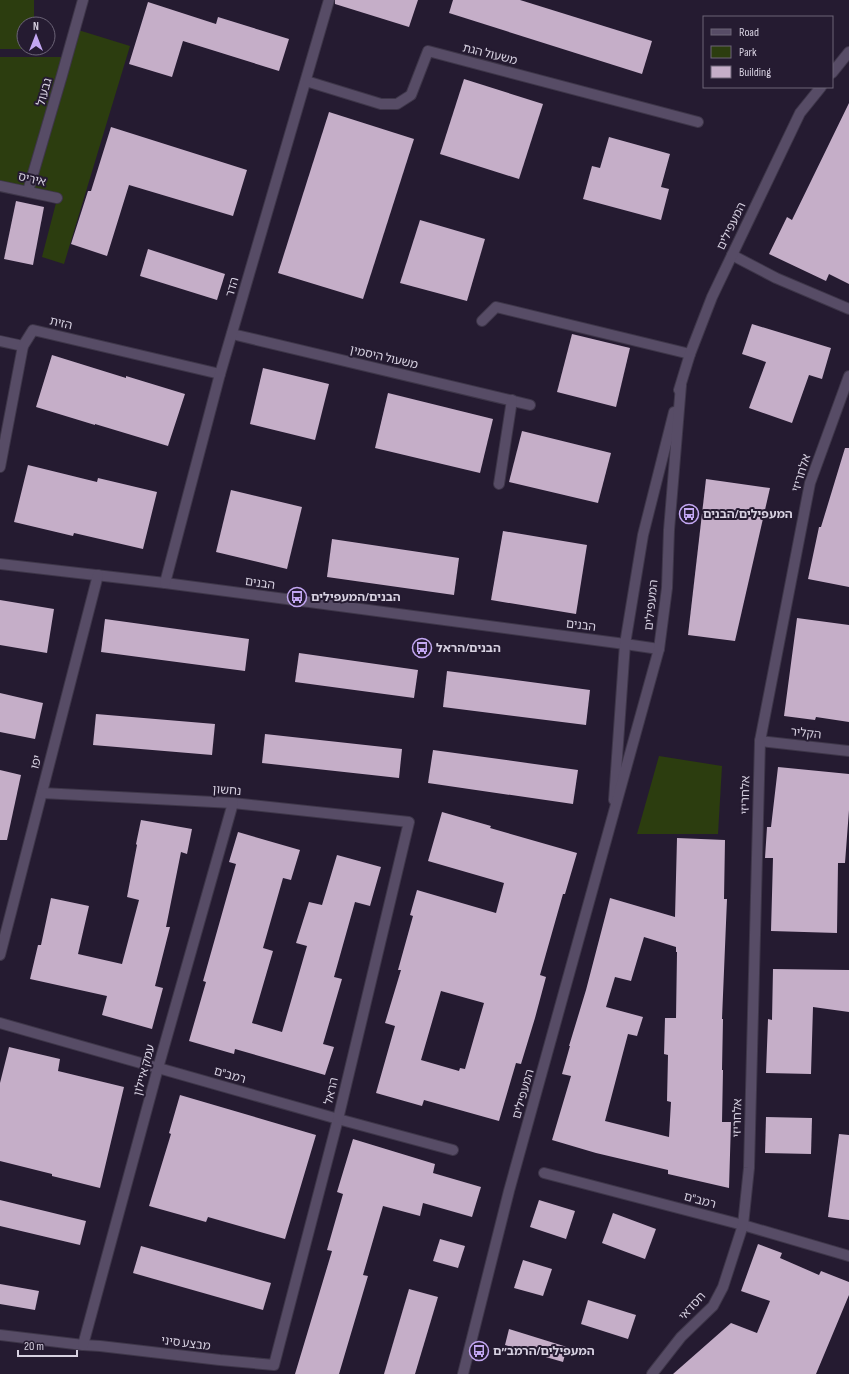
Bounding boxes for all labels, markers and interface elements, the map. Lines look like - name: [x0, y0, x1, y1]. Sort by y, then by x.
- north arrow: [16, 16, 56, 56]
- legend: [703, 16, 833, 88]
- text: N: [33, 20, 39, 33]
- text: Road: [739, 25, 759, 40]
- street label: משעול הגת: [461, 40, 519, 69]
- text: Park: [739, 45, 757, 60]
- text: Building: [739, 65, 771, 80]
- street label: גבעול: [33, 76, 56, 108]
- street label: איריס: [17, 169, 48, 190]
- street label: המעפילים: [714, 200, 749, 252]
- street label: הדר: [223, 276, 242, 299]
- street label: הזית: [48, 314, 74, 333]
- street label: משעול היסמין: [348, 342, 420, 373]
- street label: אלחריזי: [789, 452, 814, 494]
- bus stop icon: המעפילים/הבנים: [678, 503, 700, 525]
- place label: המעפילים/הבנים: [703, 507, 793, 522]
- street label: הבנים: [244, 574, 276, 593]
- street label: המעפילים: [641, 579, 662, 631]
- bus stop icon: הבנים/המעפילים: [286, 586, 308, 608]
- place label: הבנים/המעפילים: [311, 590, 401, 605]
- street label: הבנים: [565, 616, 597, 635]
- bus stop icon: הבנים/הראל: [411, 637, 433, 659]
- place label: הבנים/הראל: [436, 641, 501, 656]
- street label: הקליר: [790, 724, 822, 743]
- street label: יפו: [27, 753, 46, 771]
- street label: אלחריזי: [738, 775, 753, 815]
- street label: נחשון: [212, 782, 242, 799]
- street label: עמק איילון: [130, 1043, 159, 1098]
- street label: רמב"ם: [212, 1064, 248, 1087]
- street label: המעפילים: [509, 1068, 538, 1121]
- street label: הראל: [321, 1076, 342, 1106]
- street label: אלחריזי: [730, 1098, 745, 1138]
- street label: רמב"ם: [682, 1189, 718, 1212]
- street label: חסדאי: [676, 1289, 709, 1324]
- scale bar: [18, 1332, 77, 1358]
- street label: מבצע סיני: [160, 1333, 212, 1354]
- text: 20 m: [24, 1339, 44, 1354]
- bus stop icon: המעפילים/הרמב״ם: [468, 1340, 490, 1362]
- place label: המעפילים/הרמב״ם: [493, 1344, 595, 1359]

